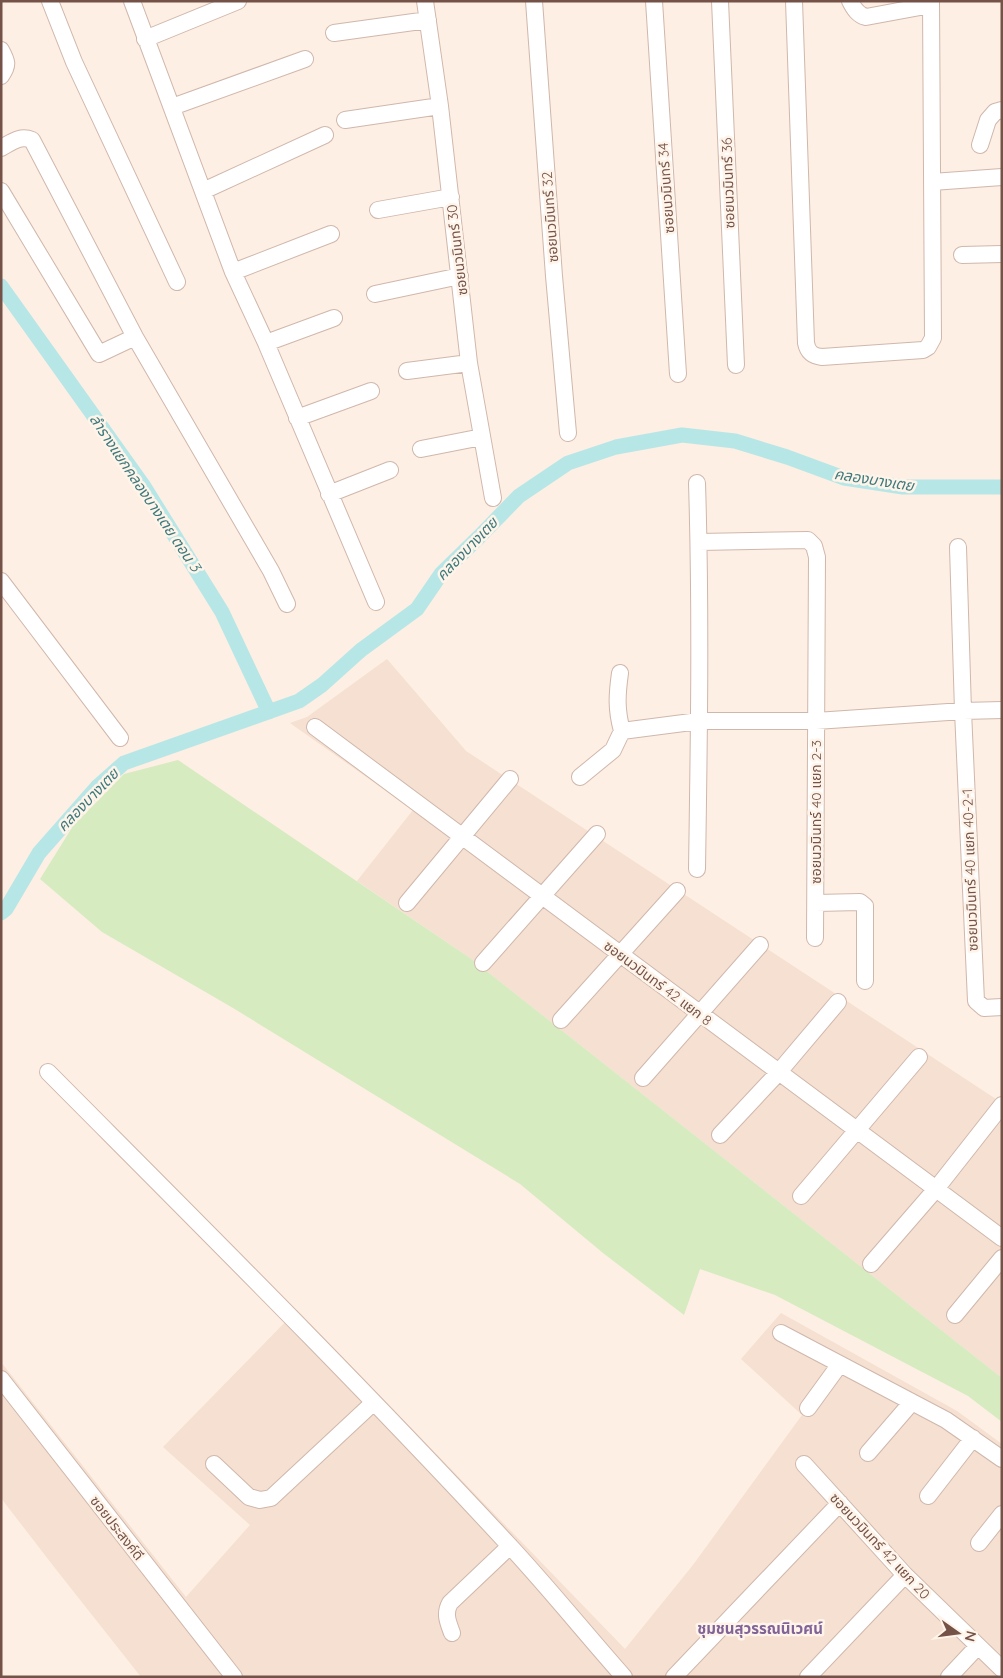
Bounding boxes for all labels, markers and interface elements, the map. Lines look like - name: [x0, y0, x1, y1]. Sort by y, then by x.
- street label: ซอยนวมินทร์ 36: [717, 137, 739, 229]
- street label: ซอยนวมินทร์ 34: [654, 142, 678, 234]
- street label: ซอยนวมินทร์ 32: [538, 171, 562, 263]
- street label: ซอยนวมินทร์ 30: [442, 203, 472, 297]
- water label: ลำรางแยกคลองบางเตย ตอน 3: [86, 410, 206, 577]
- water label: คลองบางเตย: [833, 464, 916, 495]
- water label: คลองบางเตย: [432, 512, 502, 584]
- street label: ซอยนวมินทร์ 40 แยก 2-3: [807, 740, 825, 884]
- water label: คลองบางเตย: [53, 763, 123, 835]
- street label: ซอยนวมินทร์ 40 แยก 40-2-1: [958, 789, 982, 951]
- street label: ซอยนวมินทร์ 42 แยก 8: [600, 937, 716, 1029]
- street label: ซอยนวมินทร์ 42 แยก 20: [826, 1489, 934, 1603]
- street label: ซอยประสงค์ดี: [86, 1492, 148, 1564]
- north arrow: [933, 1608, 983, 1658]
- district label: ชุมชนสุวรรณนิเวศน์: [697, 1619, 823, 1638]
- text: N: [961, 1629, 981, 1643]

